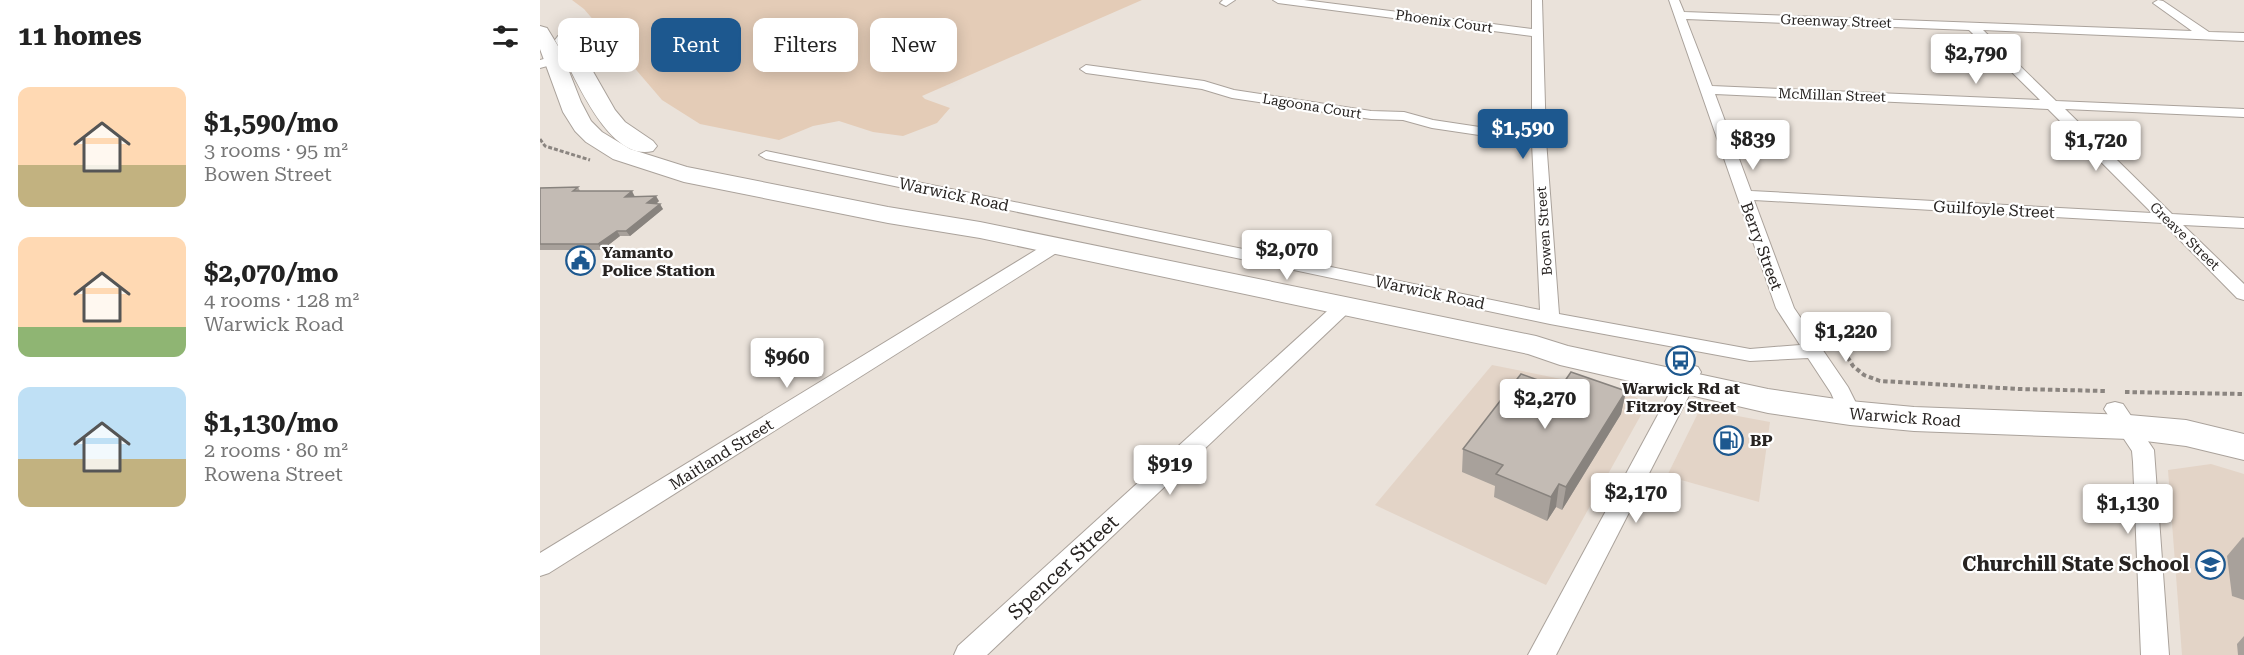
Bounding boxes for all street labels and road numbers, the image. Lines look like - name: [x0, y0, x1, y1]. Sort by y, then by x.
- street label: Phoenix Court: [1394, 6, 1494, 36]
- street label: Greenway Street: [1780, 11, 1892, 31]
- street label: McMillan Street: [1778, 85, 1886, 105]
- street label: Lagoona Court: [1261, 90, 1363, 122]
- street label: Warwick Road: [897, 174, 1011, 215]
- street label: Bowen Street: [1533, 186, 1555, 276]
- street label: Guilfoyle Street: [1933, 197, 2055, 222]
- street label: Berry Street: [1737, 199, 1786, 293]
- street label: Greave Street: [2147, 199, 2223, 273]
- street label: Warwick Road: [1373, 272, 1487, 313]
- street label: Warwick Road: [1848, 404, 1961, 431]
- street label: Maitland Street: [666, 415, 777, 494]
- street label: Spencer Street: [1003, 509, 1124, 624]

